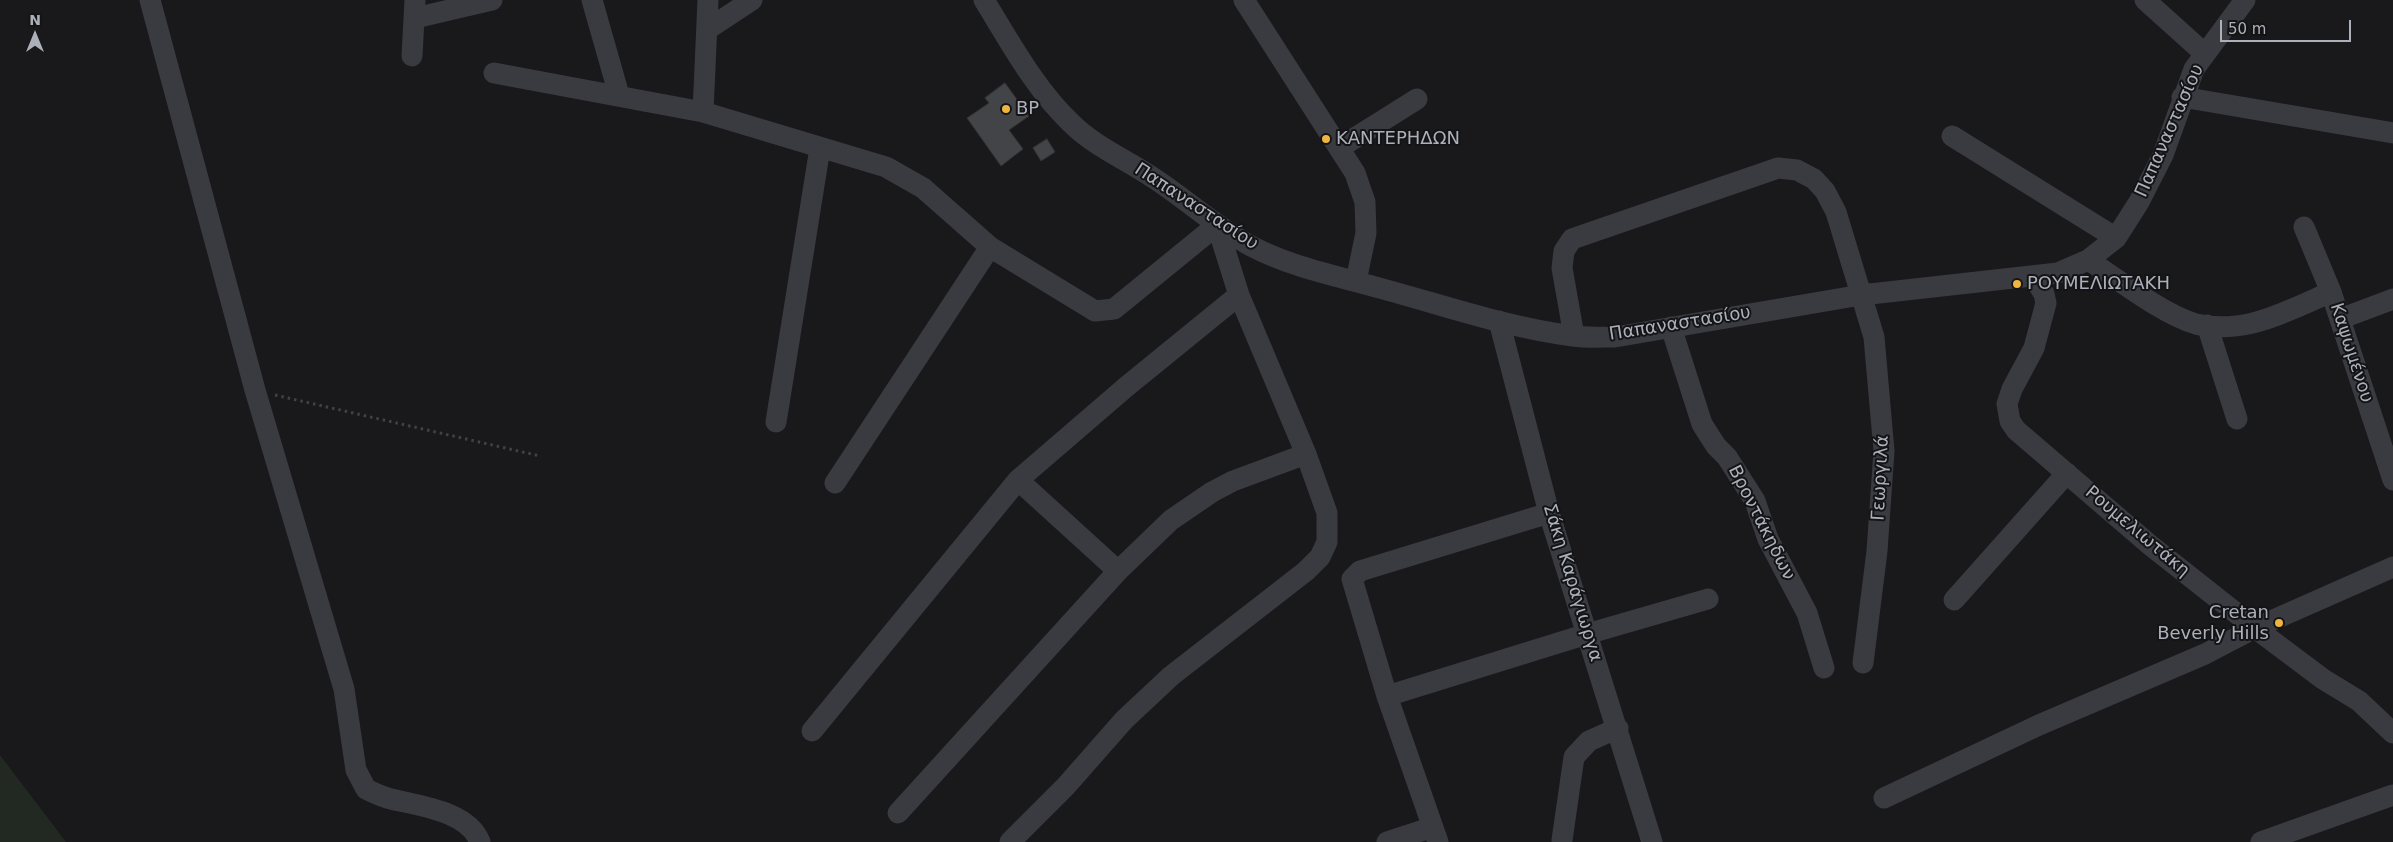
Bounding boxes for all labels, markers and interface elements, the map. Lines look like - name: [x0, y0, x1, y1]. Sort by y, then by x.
- north arrow: [10, 10, 60, 60]
- scale bar: [2223, 10, 2354, 42]
- text: N: [29, 12, 41, 28]
- text: 50 m: [2228, 20, 2266, 38]
- street label: Παπαναστασίου: [2131, 61, 2209, 201]
- place label: BP: [1016, 98, 1039, 120]
- marker: BP: [1000, 103, 1012, 115]
- place label: ΚΑΝΤΕΡΗΔΩΝ: [1336, 128, 1460, 150]
- marker: ΚΑΝΤΕΡΗΔΩΝ: [1320, 133, 1332, 145]
- street label: Παπαναστασίου: [1130, 159, 1262, 255]
- place label: ΡΟΥΜΕΛΙΩΤΑΚΗ: [2027, 273, 2170, 295]
- marker: ΡΟΥΜΕΛΙΩΤΑΚΗ: [2011, 278, 2023, 290]
- street label: Καψωμένου: [2325, 301, 2377, 405]
- street label: Παπαναστασίου: [1608, 302, 1752, 346]
- street label: Γεωργιλά: [1868, 435, 1894, 521]
- street label: Βροντάκηδων: [1723, 462, 1799, 584]
- street label: Ρουμελιωτάκη: [2080, 482, 2194, 582]
- street label: Σάκη Καράγιωργα: [1538, 502, 1606, 664]
- place label: Cretan Beverly Hills: [2157, 602, 2269, 644]
- marker: Cretan Beverly Hills: [2273, 617, 2285, 629]

